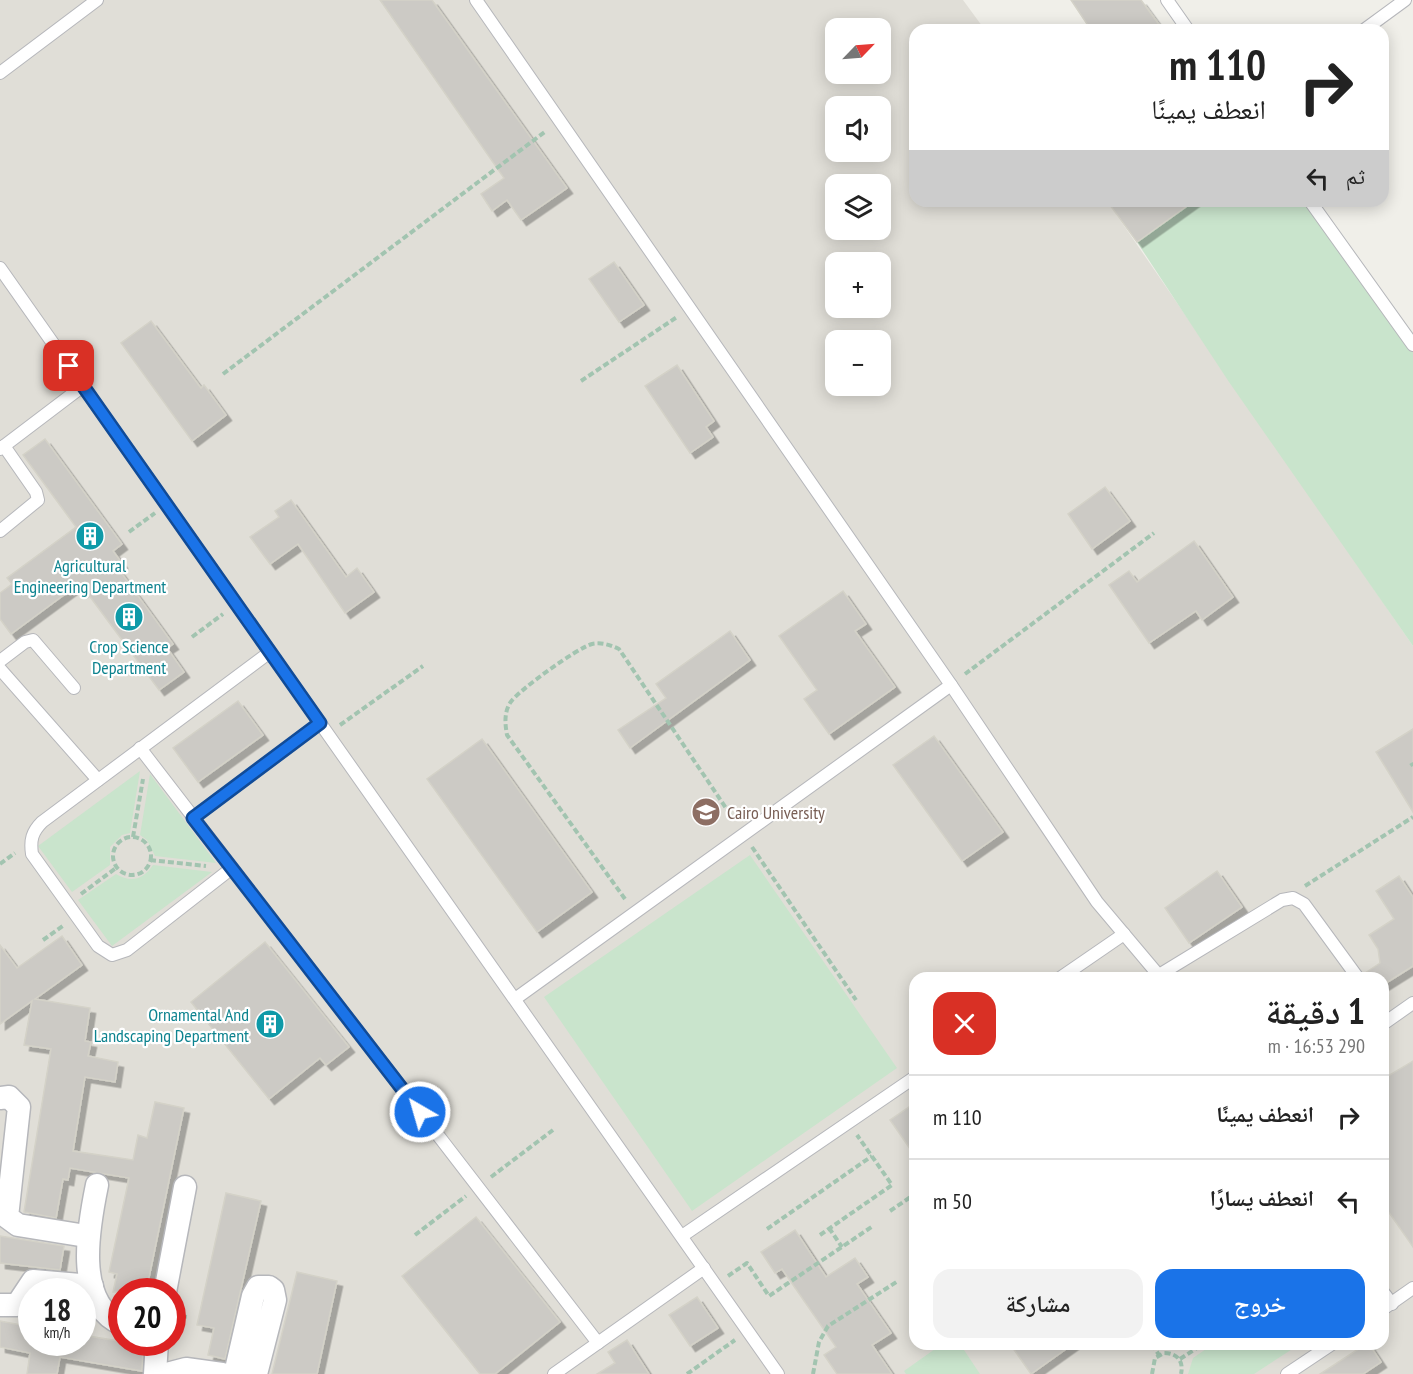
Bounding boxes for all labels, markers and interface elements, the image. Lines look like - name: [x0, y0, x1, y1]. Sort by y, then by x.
- north arrow: [825, 18, 891, 84]
- map controls: [825, 18, 891, 396]
- text: 110 m: [1169, 37, 1266, 92]
- icon: right: [1287, 48, 1365, 126]
- text: انعطف يمينًا: [1151, 92, 1266, 126]
- button: sound: [825, 96, 891, 162]
- icon: left: [1301, 162, 1334, 195]
- text: ثم: [1346, 162, 1365, 190]
- button: layers: [825, 174, 891, 240]
- button: +: [825, 252, 891, 318]
- button: −: [825, 330, 891, 396]
- pin: [43, 340, 94, 391]
- icon: arrive: [52, 349, 85, 382]
- building icon: Agricultural Engineering Department: [74, 520, 106, 552]
- place label: Agricultural Engineering Department: [14, 554, 166, 598]
- building icon: Crop Science Department: [113, 601, 145, 633]
- place label: Crop Science Department: [89, 635, 169, 679]
- school or university icon: Cairo University: [690, 796, 722, 828]
- place label: Cairo University: [727, 801, 825, 824]
- text: 1 دقيقة: [1266, 987, 1365, 1034]
- button: close: [933, 992, 996, 1055]
- place label: Ornamental And Landscaping Department: [94, 1003, 249, 1047]
- building icon: Ornamental And Landscaping Department: [254, 1008, 286, 1040]
- text: 290 m · 16:53: [1268, 1033, 1365, 1059]
- position arrow: [388, 1080, 452, 1144]
- text: انعطف يمينًا: [1216, 1100, 1314, 1128]
- icon: right: [1332, 1101, 1365, 1134]
- text: 110 m: [933, 1103, 982, 1131]
- text: انعطف يسارًا: [1210, 1184, 1314, 1212]
- icon: left: [1332, 1185, 1365, 1218]
- text: 50 m: [933, 1187, 972, 1215]
- button: مشاركة: [933, 1269, 1143, 1338]
- button: خروج: [1155, 1269, 1365, 1338]
- speed limit sign: 20: [108, 1278, 186, 1356]
- text: 18: [43, 1290, 71, 1329]
- text: km/h: [44, 1323, 70, 1342]

